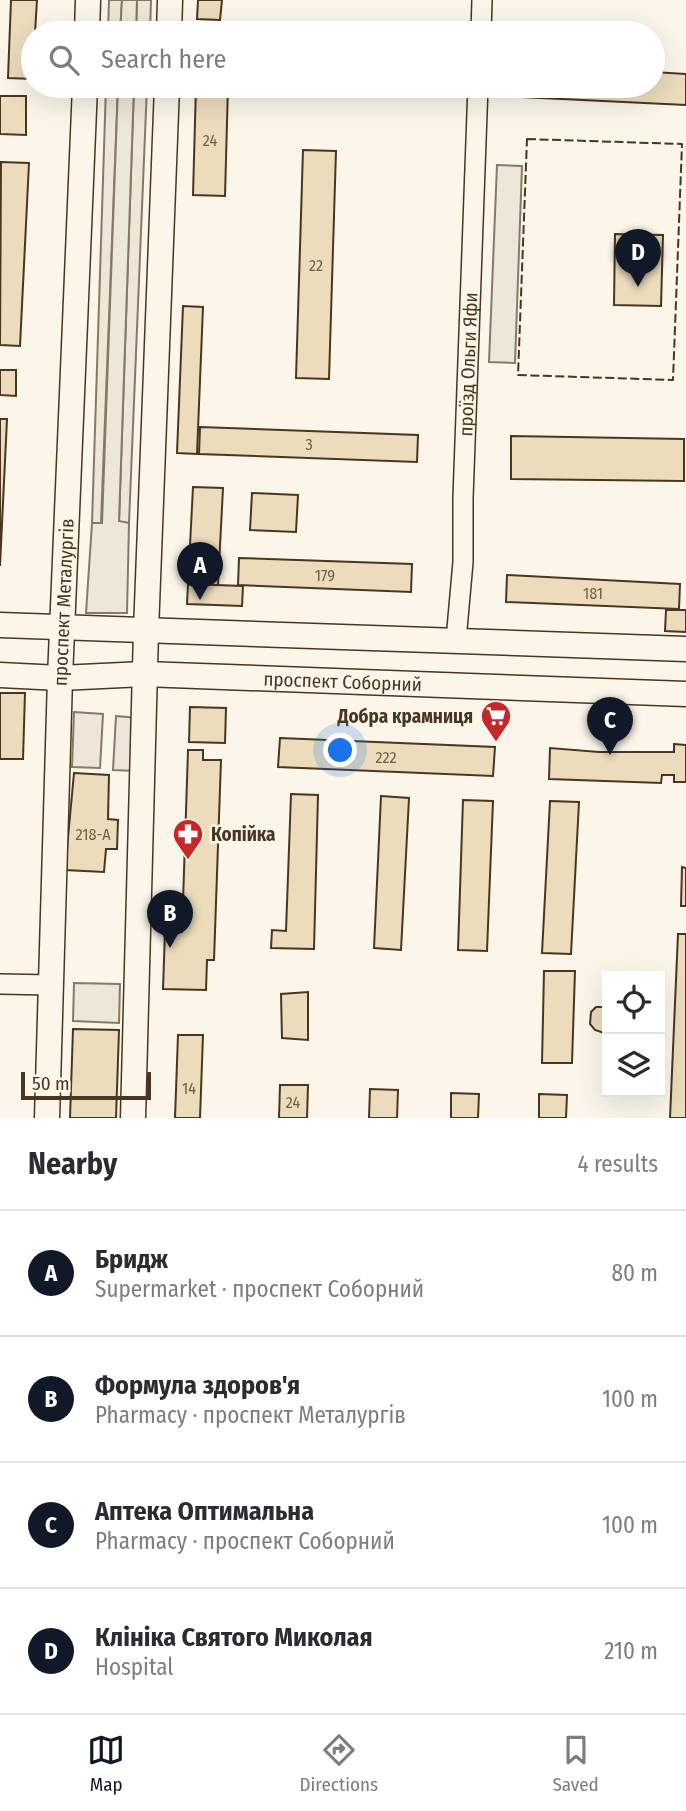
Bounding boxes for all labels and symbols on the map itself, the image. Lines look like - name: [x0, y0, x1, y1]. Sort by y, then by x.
- house number: 24: [203, 131, 217, 150]
- pin: D: [615, 229, 661, 287]
- house number: 22: [309, 256, 323, 275]
- street label: проїзд Ольги Яфи: [454, 292, 482, 437]
- house number: 3: [305, 435, 313, 454]
- street label: проспект Металургів: [49, 518, 79, 686]
- pin: A: [177, 542, 223, 600]
- house number: 179: [315, 566, 335, 585]
- house number: 181: [583, 584, 603, 603]
- street label: проспект Соборний: [263, 667, 422, 696]
- pin: C: [587, 697, 633, 755]
- supermarket icon: Добра крамниця: [479, 699, 513, 743]
- place label: Добра крамниця: [336, 705, 473, 728]
- your location: [323, 733, 357, 767]
- house number: 222: [375, 748, 397, 767]
- pharmacy icon: Копійка: [171, 817, 205, 861]
- place label: Копійка: [211, 823, 275, 846]
- house number: 218-А: [75, 825, 111, 844]
- pin: B: [147, 890, 193, 948]
- scale bar: [21, 1069, 150, 1101]
- house number: 14: [182, 1079, 196, 1098]
- house number: 24: [286, 1093, 300, 1112]

